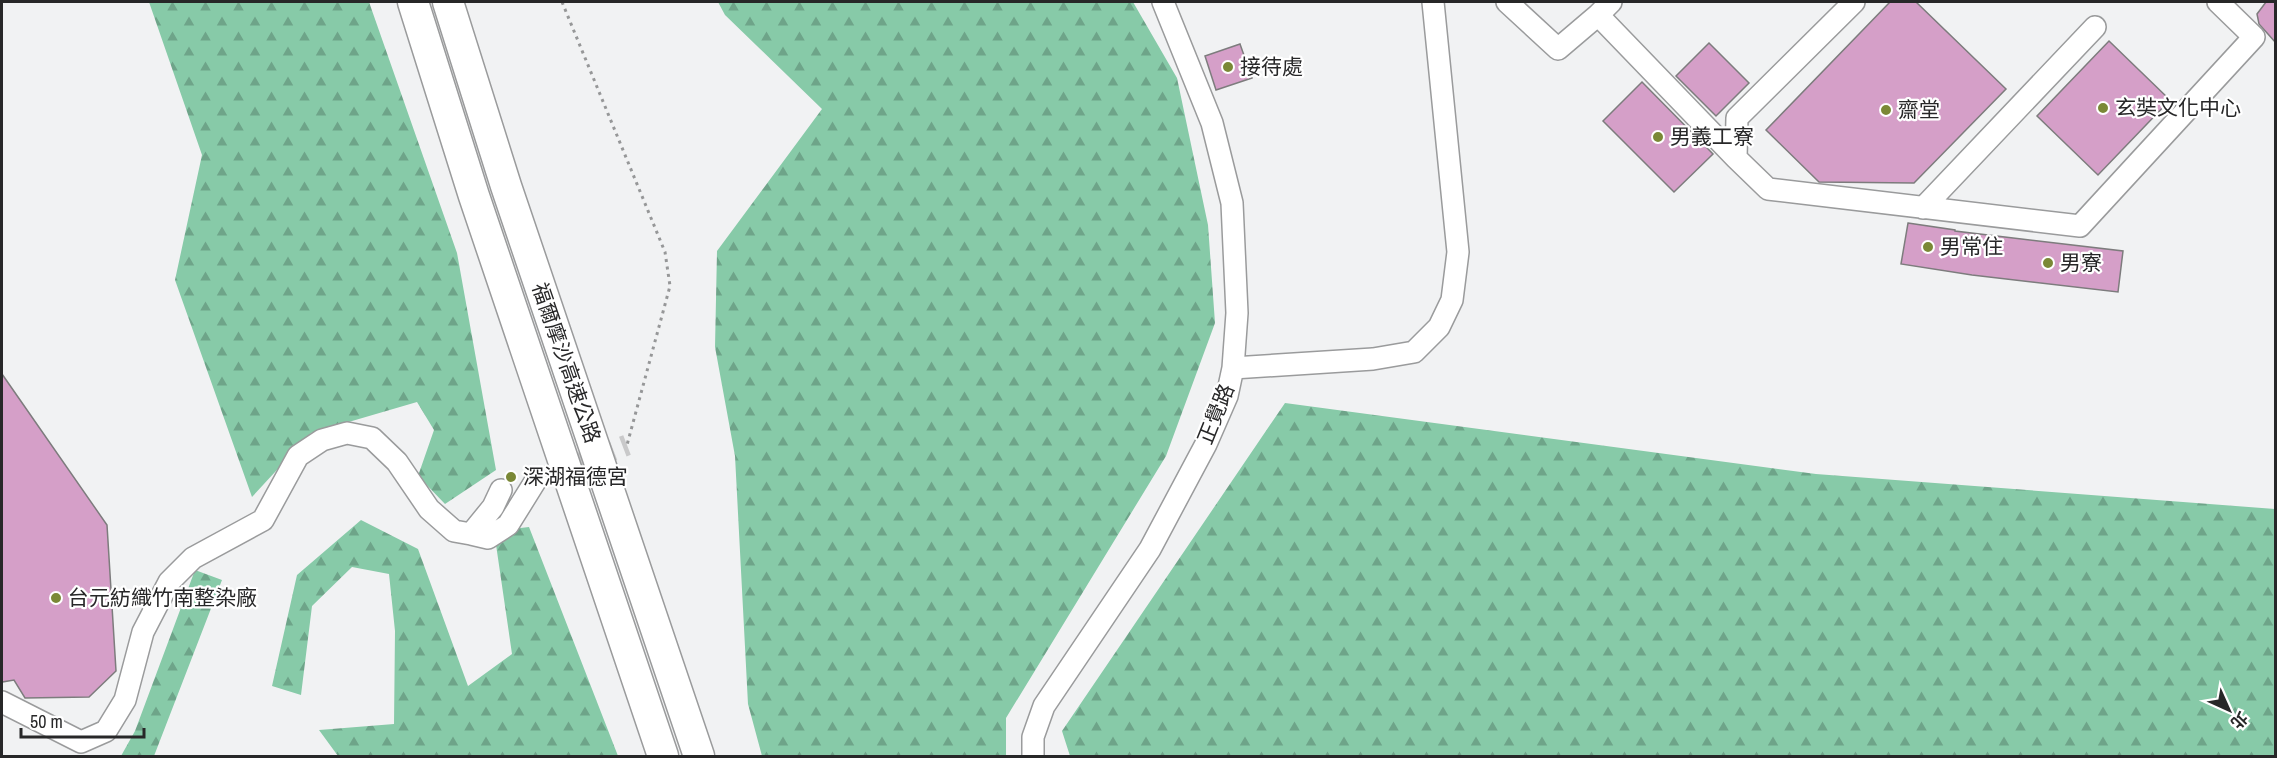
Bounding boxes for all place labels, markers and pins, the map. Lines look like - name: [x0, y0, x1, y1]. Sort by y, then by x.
- place label: 接待處: [1240, 52, 1303, 81]
- marker: 接待處: [1221, 60, 1235, 74]
- place label: 玄奘文化中心: [2115, 93, 2241, 122]
- place label: 齋堂: [1898, 95, 1940, 124]
- marker: 玄奘文化中心: [2096, 101, 2110, 115]
- marker: 齋堂: [1879, 103, 1893, 117]
- place label: 男義工寮: [1670, 122, 1754, 151]
- marker: 男義工寮: [1651, 130, 1665, 144]
- place label: 男常住: [1940, 232, 2003, 261]
- marker: 男常住: [1921, 240, 1935, 254]
- place label: 男寮: [2060, 248, 2102, 277]
- marker: 男寮: [2041, 256, 2055, 270]
- place label: 深湖福德宮: [523, 462, 628, 491]
- marker: 深湖福德宮: [504, 470, 518, 484]
- place label: 台元紡織竹南整染廠: [68, 583, 257, 612]
- marker: 台元紡織竹南整染廠: [49, 591, 63, 605]

